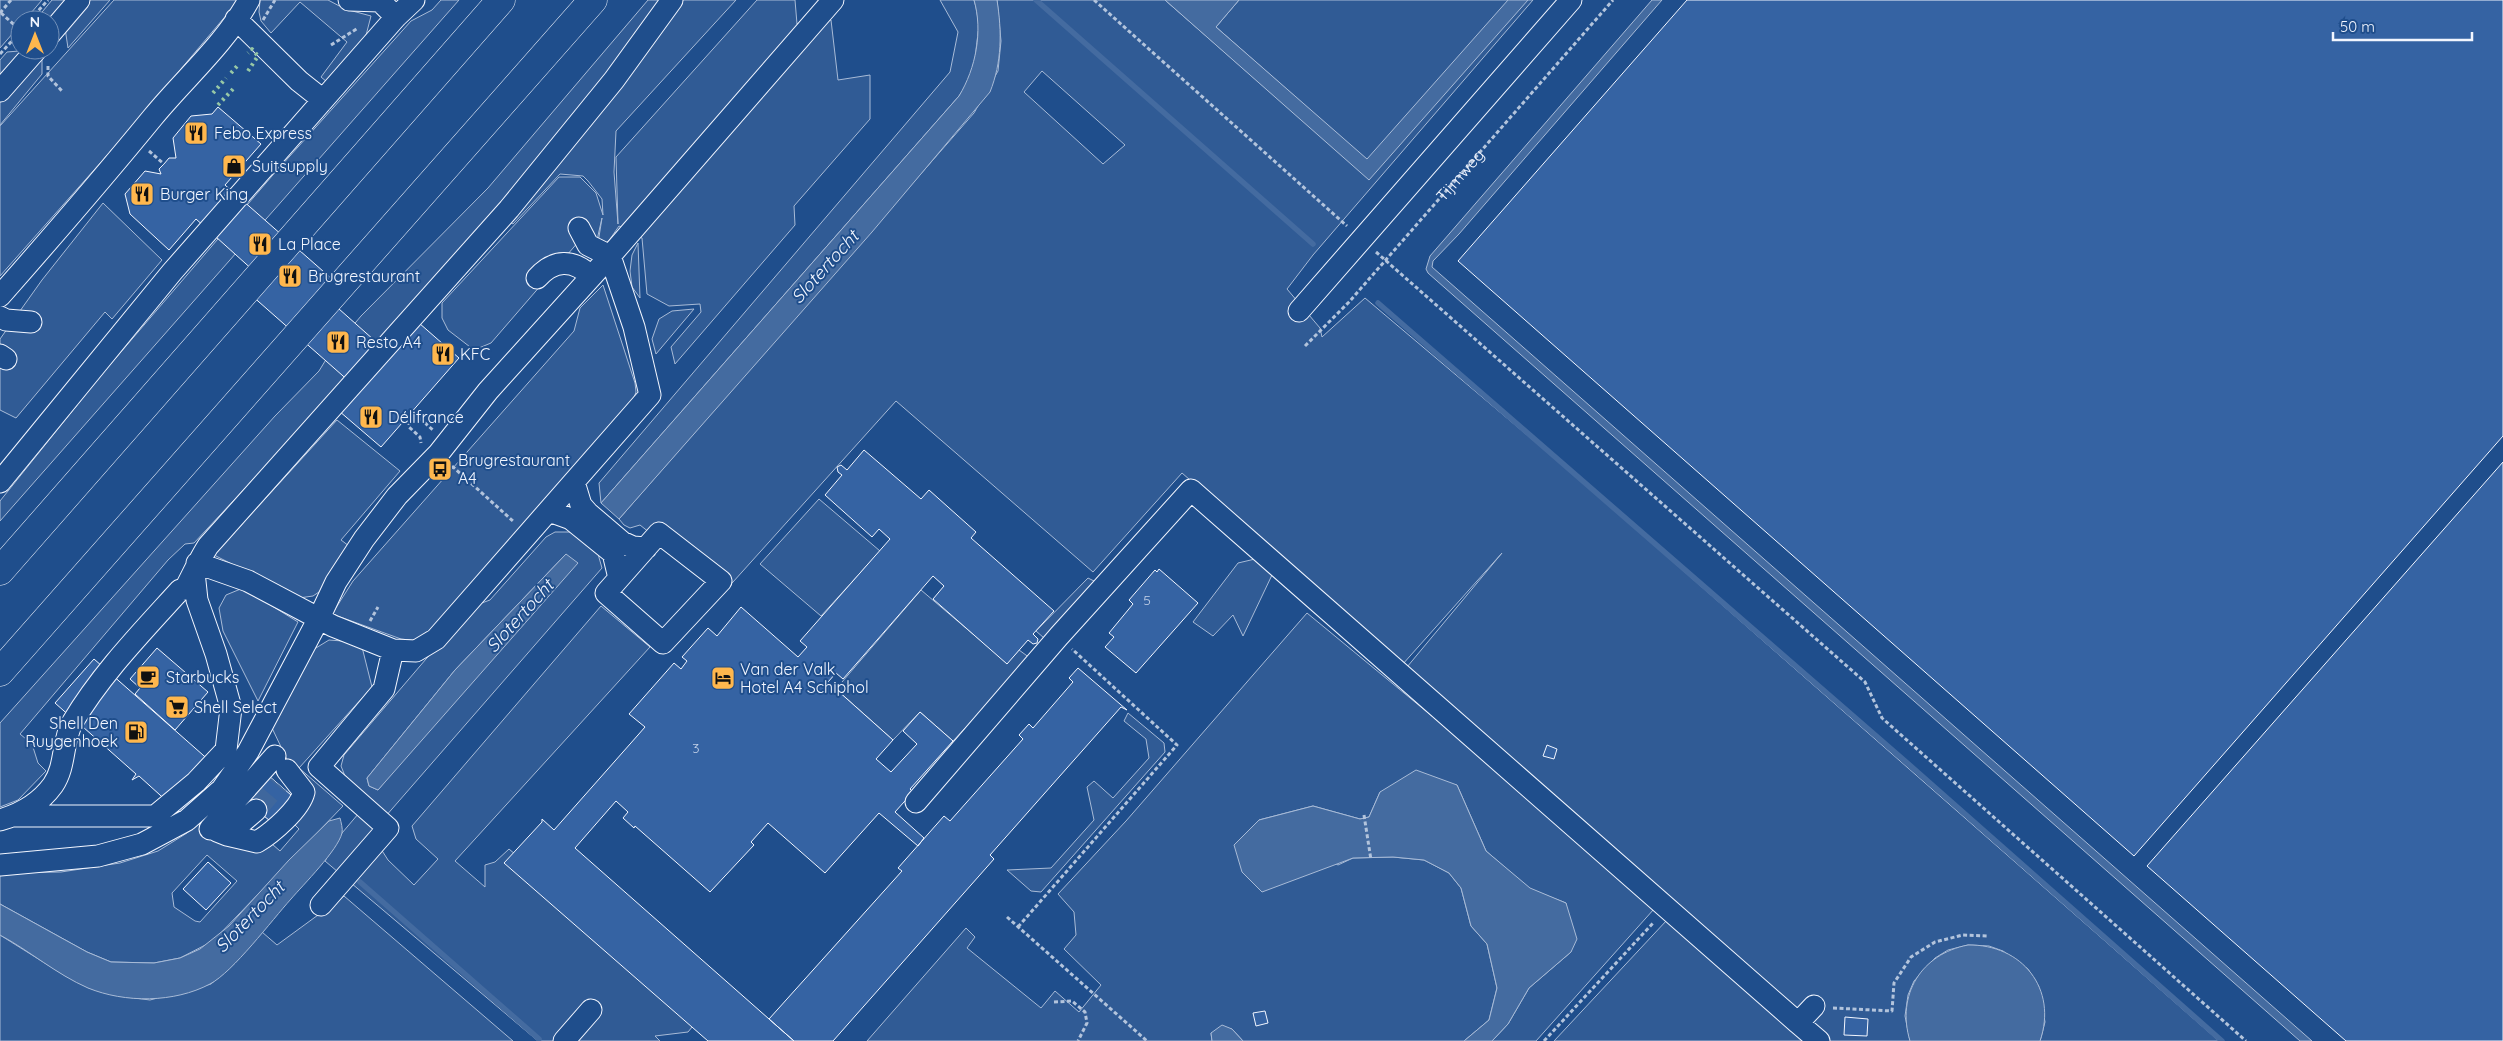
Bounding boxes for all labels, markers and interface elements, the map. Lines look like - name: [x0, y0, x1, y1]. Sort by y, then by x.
- north arrow: [10, 10, 60, 60]
- scale bar: [2333, 10, 2472, 42]
- text: N: [30, 13, 40, 31]
- text: 50 m: [2340, 17, 2375, 36]
- restaurant icon: Febo Express: [183, 120, 209, 146]
- place label: Febo Express: [214, 123, 312, 143]
- street label: Tijmweg: [1432, 145, 1488, 205]
- shop icon: Suitsupply: [221, 153, 247, 179]
- place label: Suitsupply: [252, 156, 328, 176]
- restaurant icon: Burger King: [129, 181, 155, 207]
- place label: Burger King: [160, 184, 248, 204]
- water label: Slotertocht: [786, 224, 865, 308]
- restaurant icon: La Place: [247, 231, 273, 257]
- place label: La Place: [278, 234, 341, 254]
- restaurant icon: Brugrestaurant: [277, 263, 303, 289]
- place label: Brugrestaurant: [308, 266, 420, 286]
- restaurant icon: Resto A4: [325, 329, 351, 355]
- place label: Resto A4: [356, 332, 421, 352]
- restaurant icon: KFC: [430, 341, 456, 367]
- place label: KFC: [460, 344, 490, 364]
- restaurant icon: Délifrance: [358, 404, 384, 430]
- place label: Délifrance: [388, 407, 464, 427]
- place label: Brugrestaurant A4: [458, 450, 570, 488]
- bus stop icon: Brugrestaurant A4: [427, 456, 453, 482]
- water label: Slotertocht: [481, 573, 560, 657]
- house number: 5: [1143, 591, 1151, 609]
- place label: Van der Valk Hotel A4 Schiphol: [740, 659, 869, 697]
- cafe icon: Starbucks: [135, 664, 161, 690]
- hotel icon: Van der Valk Hotel A4 Schiphol: [710, 665, 736, 691]
- place label: Starbucks: [166, 667, 239, 687]
- supermarket icon: Shell Select: [164, 694, 190, 720]
- place label: Shell Select: [194, 697, 277, 717]
- place label: Shell Den Ruygenhoek: [25, 713, 118, 751]
- fuel station icon: Shell Den Ruygenhoek: [123, 719, 149, 745]
- house number: 3: [692, 739, 700, 757]
- water label: Slotertocht: [210, 875, 291, 957]

